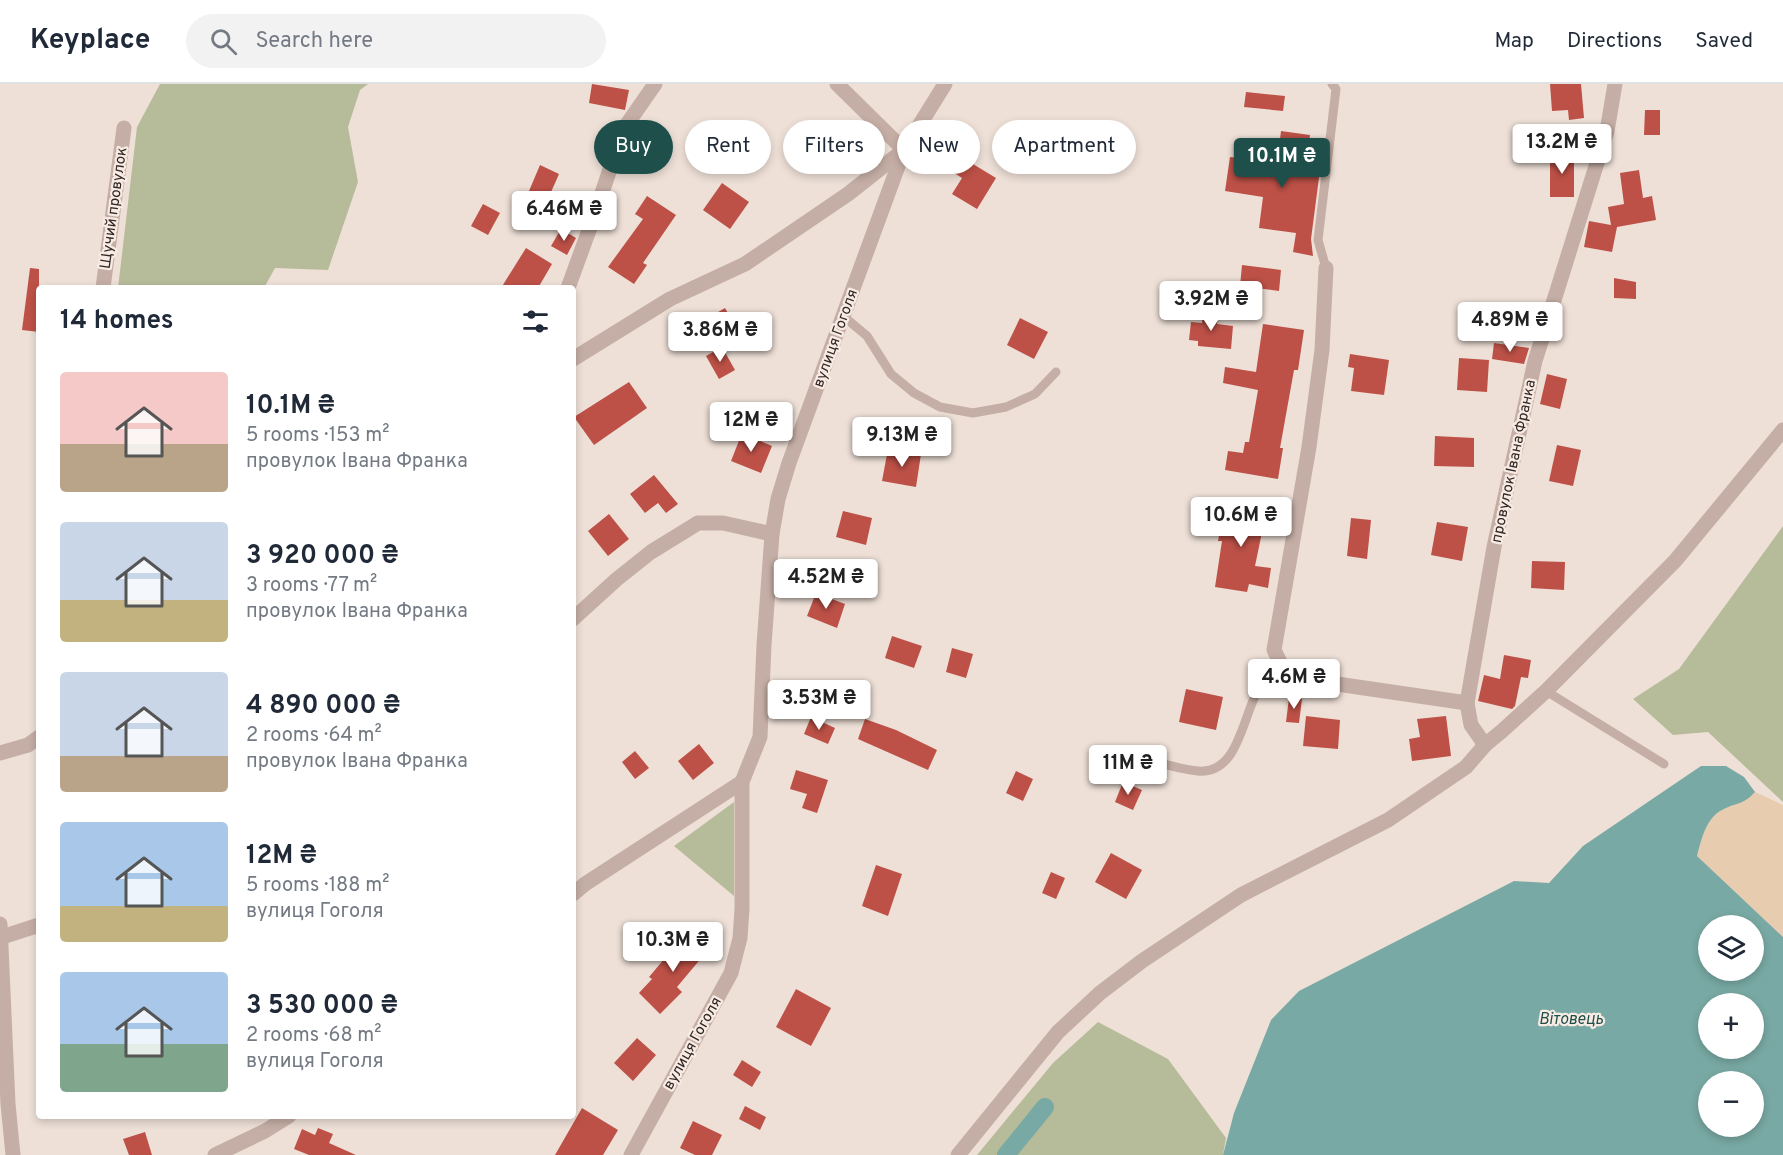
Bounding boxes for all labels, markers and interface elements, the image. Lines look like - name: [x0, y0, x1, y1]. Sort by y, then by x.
- search box: [186, 14, 606, 68]
- text: Keyplace: [30, 23, 150, 59]
- icon: search: [207, 25, 240, 58]
- text: Search here: [255, 28, 373, 55]
- text: Map: [1494, 28, 1534, 55]
- text: Directions: [1567, 28, 1662, 55]
- text: Saved: [1695, 28, 1753, 55]
- chip: Buy: [594, 120, 673, 174]
- chip: Rent: [685, 120, 771, 174]
- chip: Filters: [783, 120, 885, 174]
- chip: New: [897, 120, 980, 174]
- chip: Apartment: [992, 120, 1136, 174]
- pin: 13.2M ₴: [1507, 124, 1617, 175]
- text: 13.2M ₴: [1527, 130, 1597, 156]
- pin: 10.1M ₴: [1227, 138, 1337, 189]
- text: 10.1M ₴: [1248, 144, 1316, 170]
- street label: Щучий провулок: [97, 146, 132, 270]
- pin: 6.46M ₴: [509, 191, 619, 242]
- text: 6.46M ₴: [526, 197, 602, 223]
- pin: 3.92M ₴: [1156, 281, 1266, 332]
- street label: вулиця Гоголя: [810, 287, 863, 390]
- text: 3.92M ₴: [1173, 287, 1249, 313]
- pin: 4.89M ₴: [1455, 302, 1565, 353]
- text: 14 homes: [60, 305, 174, 338]
- icon: filters: [519, 305, 552, 338]
- text: 4.89M ₴: [1472, 308, 1548, 334]
- pin: 3.86M ₴: [665, 312, 775, 363]
- text: 3.86M ₴: [682, 318, 758, 344]
- street label: провулок Івана Франка: [1488, 378, 1541, 545]
- text: 10.1M ₴: [246, 390, 335, 423]
- icon: home: [108, 396, 180, 468]
- pin: 12M ₴: [709, 402, 793, 453]
- text: 12M ₴: [724, 408, 778, 434]
- pin: 9.13M ₴: [847, 417, 957, 468]
- text: 5 rooms · 153 m²: [246, 423, 389, 449]
- text: 9.13M ₴: [866, 423, 938, 449]
- text: провулок Івана Франка: [246, 449, 468, 475]
- pin: 10.6M ₴: [1186, 497, 1296, 548]
- text: 10.6M ₴: [1205, 503, 1277, 529]
- text: 3 920 000 ₴: [246, 540, 399, 573]
- icon: home: [108, 546, 180, 618]
- pin: 4.52M ₴: [771, 559, 881, 610]
- text: 4.52M ₴: [788, 565, 864, 591]
- text: 3 rooms · 77 m²: [246, 573, 377, 599]
- text: провулок Івана Франка: [246, 599, 468, 625]
- pin: 4.6M ₴: [1245, 659, 1343, 710]
- text: 4.6M ₴: [1262, 665, 1326, 691]
- pin: 3.53M ₴: [764, 680, 874, 731]
- text: 3.53M ₴: [782, 686, 856, 712]
- text: 4 890 000 ₴: [246, 690, 400, 723]
- icon: home: [108, 696, 180, 768]
- text: 2 rooms · 64 m²: [246, 723, 382, 749]
- pin: 11M ₴: [1086, 745, 1170, 796]
- text: провулок Івана Франка: [246, 749, 468, 775]
- text: 11M ₴: [1103, 751, 1153, 777]
- text: 12M ₴: [246, 840, 317, 873]
- icon: home: [108, 846, 180, 918]
- text: 5 rooms · 188 m²: [246, 873, 389, 899]
- text: вулиця Гоголя: [246, 899, 384, 925]
- map controls: [1698, 915, 1764, 1137]
- button: layers: [1698, 915, 1764, 981]
- pin: 10.3M ₴: [618, 922, 728, 973]
- text: 10.3M ₴: [637, 928, 709, 954]
- text: 3 530 000 ₴: [246, 990, 398, 1023]
- button: +: [1698, 993, 1764, 1059]
- street label: вулиця Гоголя: [660, 994, 727, 1093]
- icon: home: [108, 996, 180, 1068]
- water label: Вітовець: [1539, 1010, 1603, 1030]
- text: 2 rooms · 68 m²: [246, 1023, 382, 1049]
- text: вулиця Гоголя: [246, 1049, 384, 1075]
- button: −: [1698, 1071, 1764, 1137]

